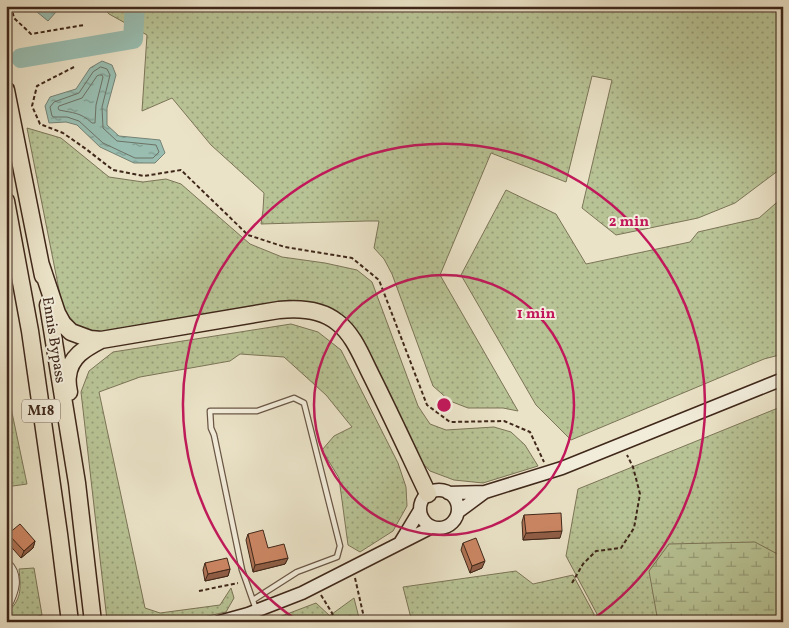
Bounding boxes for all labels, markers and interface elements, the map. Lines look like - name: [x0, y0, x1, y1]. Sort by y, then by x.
- text: 2 min: [609, 212, 649, 233]
- street label: Ennis Bypass: [36, 295, 70, 385]
- text: 1 min: [517, 304, 555, 325]
- centre of rings: [435, 396, 453, 414]
- road number: M18: [22, 400, 60, 422]

